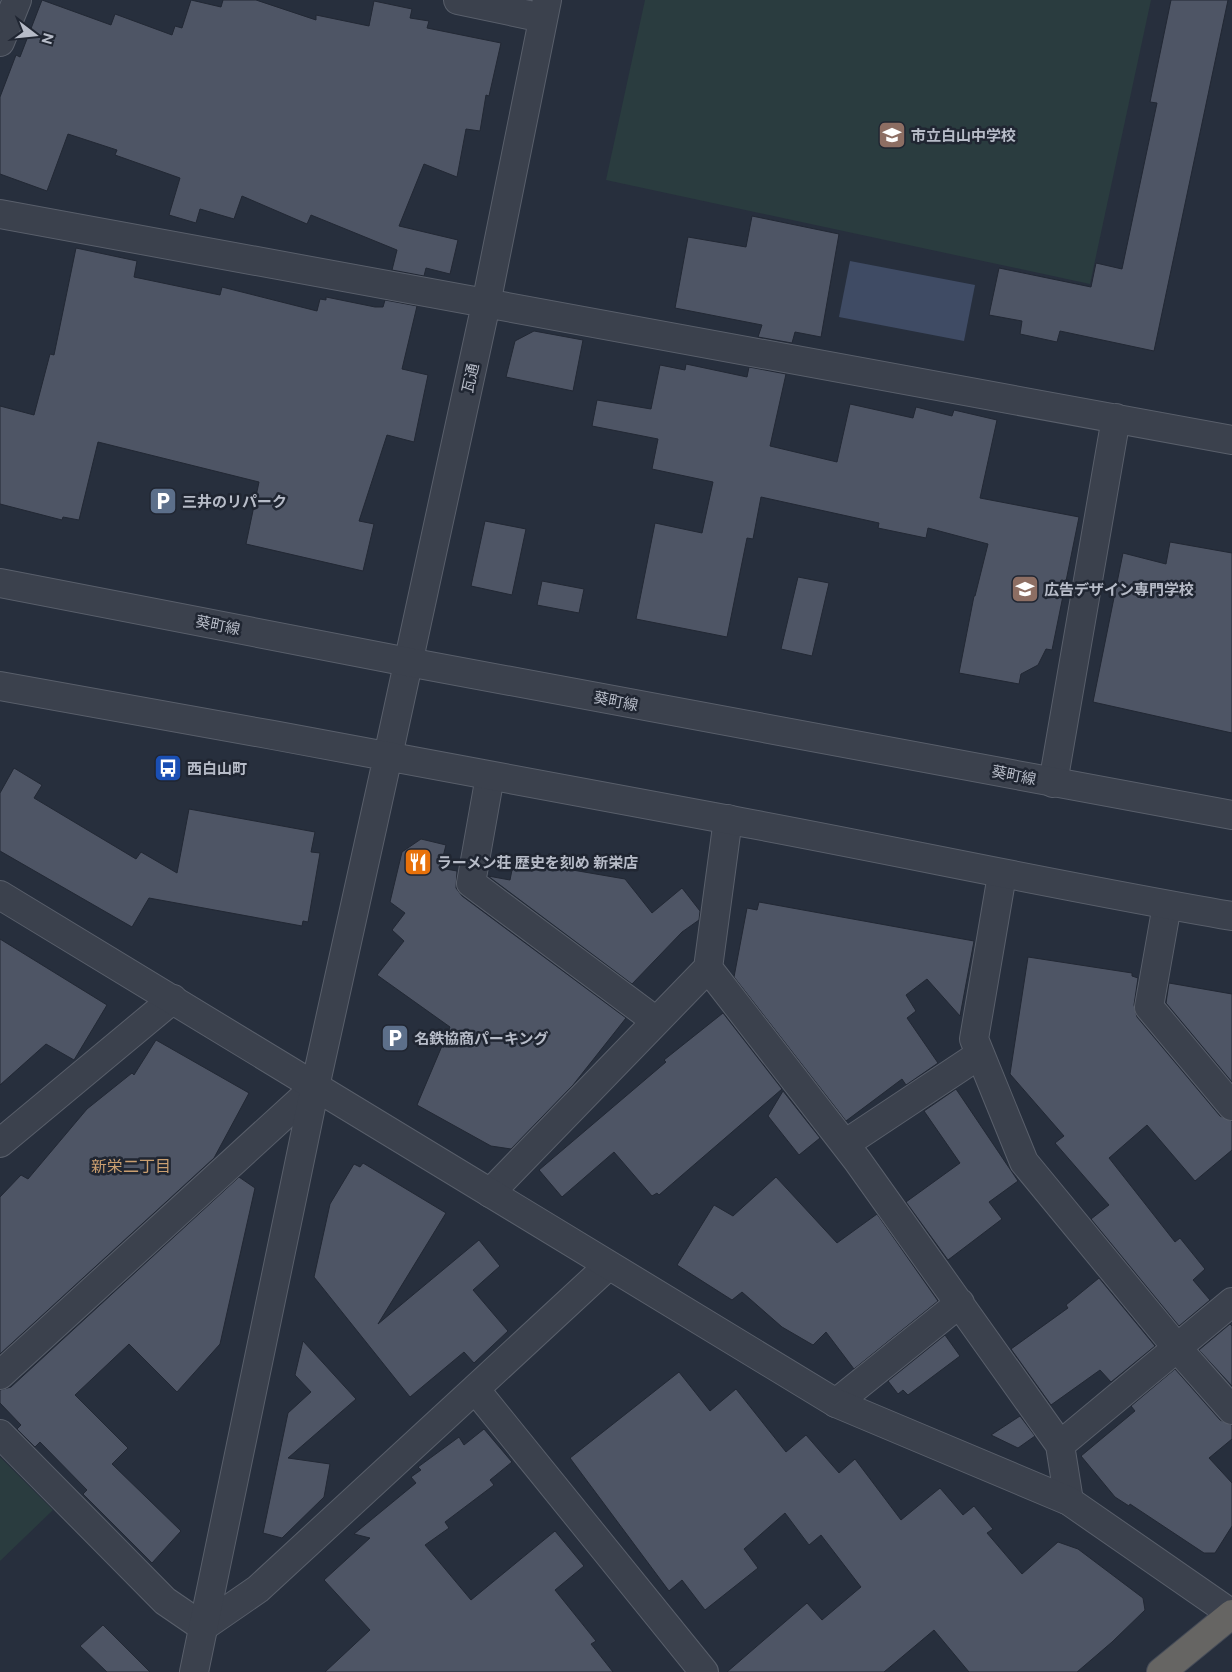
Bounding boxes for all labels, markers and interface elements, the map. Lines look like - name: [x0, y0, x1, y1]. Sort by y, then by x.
- north arrow: [10, 10, 60, 60]
- text: N: [38, 31, 57, 46]
- school or university icon: 市立白山中学校: [877, 120, 907, 150]
- place label: 市立白山中学校: [911, 127, 1016, 144]
- street label: 瓦通: [459, 362, 481, 394]
- parking icon: 三井のリパーク: [148, 486, 178, 516]
- place label: 三井のリパーク: [182, 493, 287, 510]
- school or university icon: 広告デザイン専門学校: [1010, 574, 1040, 604]
- place label: 広告デザイン専門学校: [1044, 581, 1194, 598]
- street label: 葵町線: [194, 612, 242, 638]
- street label: 葵町線: [592, 688, 640, 714]
- bus stop icon: 西白山町: [153, 753, 183, 783]
- place label: 西白山町: [187, 760, 247, 777]
- street label: 葵町線: [990, 762, 1038, 788]
- restaurant icon: ラーメン荘 歴史を刻め 新栄店: [403, 847, 433, 877]
- place label: ラーメン荘 歴史を刻め 新栄店: [437, 854, 638, 871]
- parking icon: 名鉄協商パーキング: [380, 1023, 410, 1053]
- place label: 名鉄協商パーキング: [414, 1030, 549, 1047]
- district label: 新栄二丁目: [91, 1157, 171, 1176]

